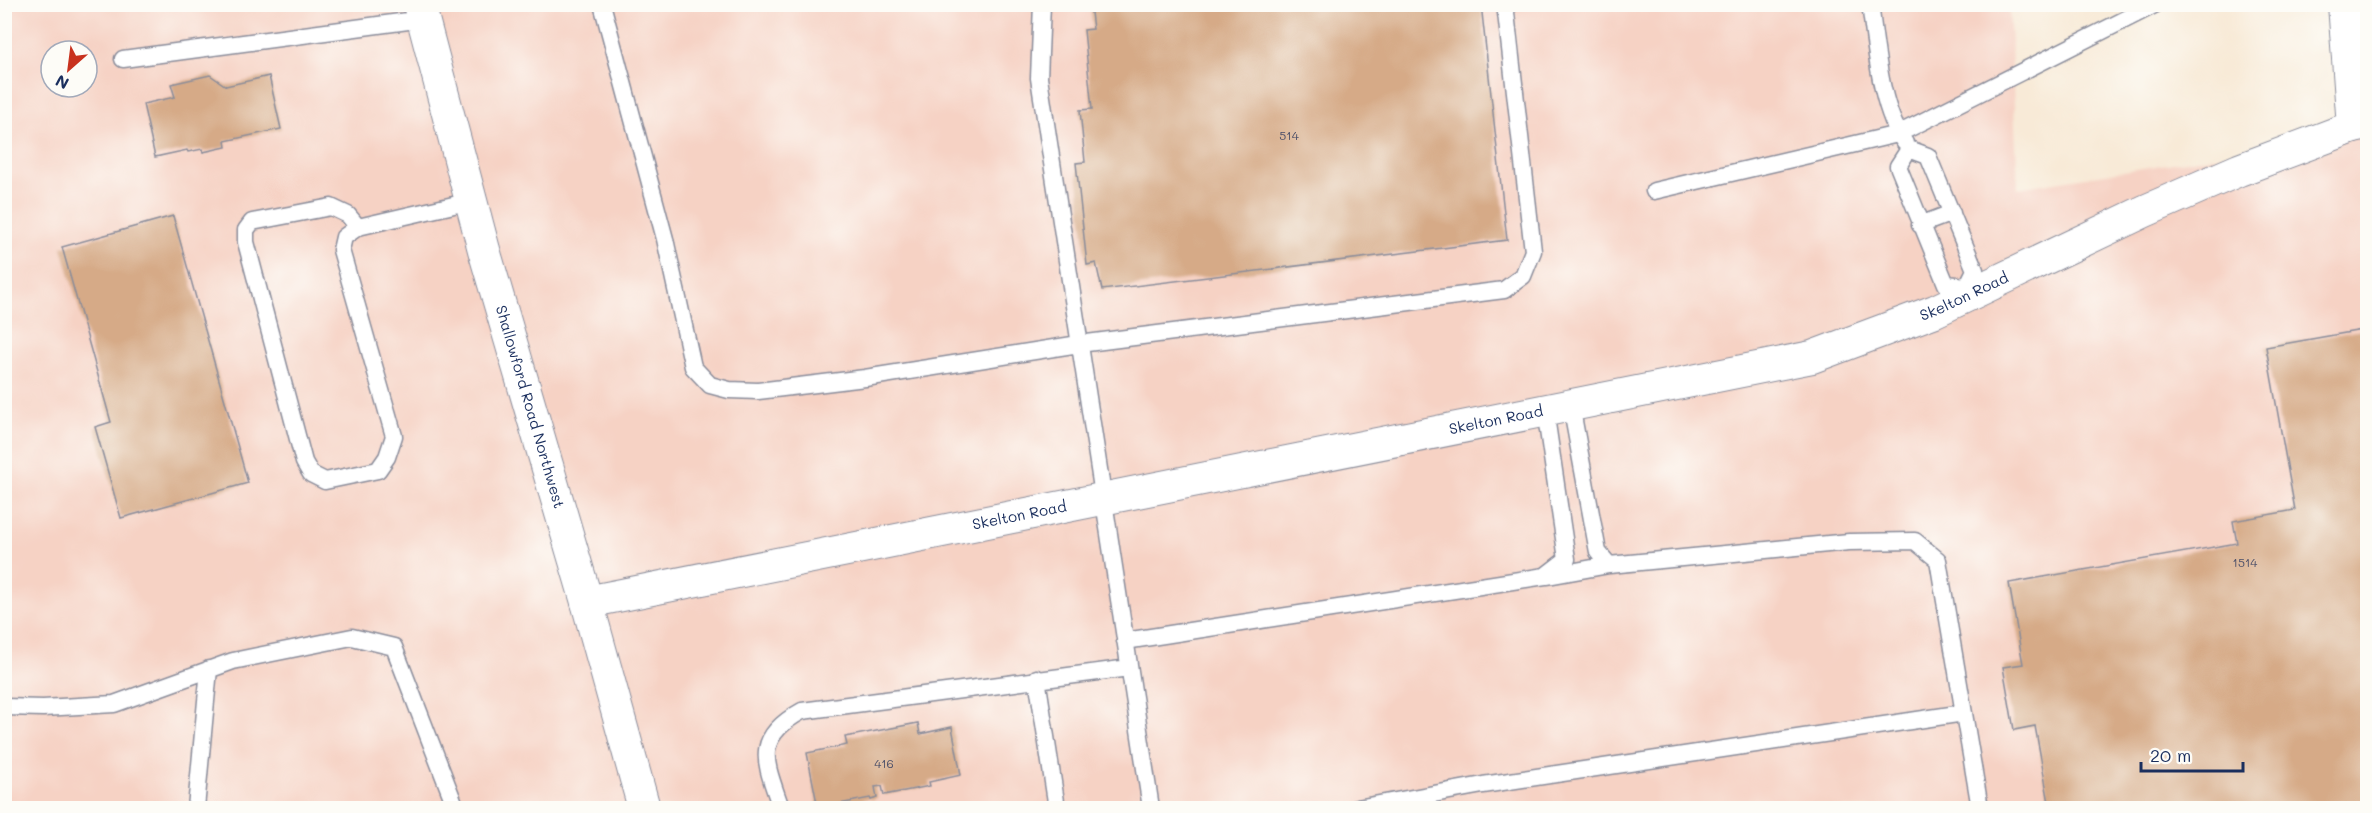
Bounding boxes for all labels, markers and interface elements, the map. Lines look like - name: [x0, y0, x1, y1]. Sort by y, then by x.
- north arrow: [39, 39, 99, 99]
- text: N: [51, 71, 72, 95]
- house number: 514: [1279, 127, 1299, 143]
- street label: Skelton Road: [1917, 267, 2011, 325]
- street label: Shallowford Road Northwest: [492, 303, 570, 511]
- street label: Skelton Road: [1447, 400, 1545, 438]
- street label: Skelton Road: [970, 495, 1068, 534]
- house number: 1514: [2233, 554, 2257, 570]
- scale bar: [2141, 735, 2243, 773]
- text: 20 m: [2150, 743, 2191, 767]
- house number: 416: [874, 755, 894, 771]

